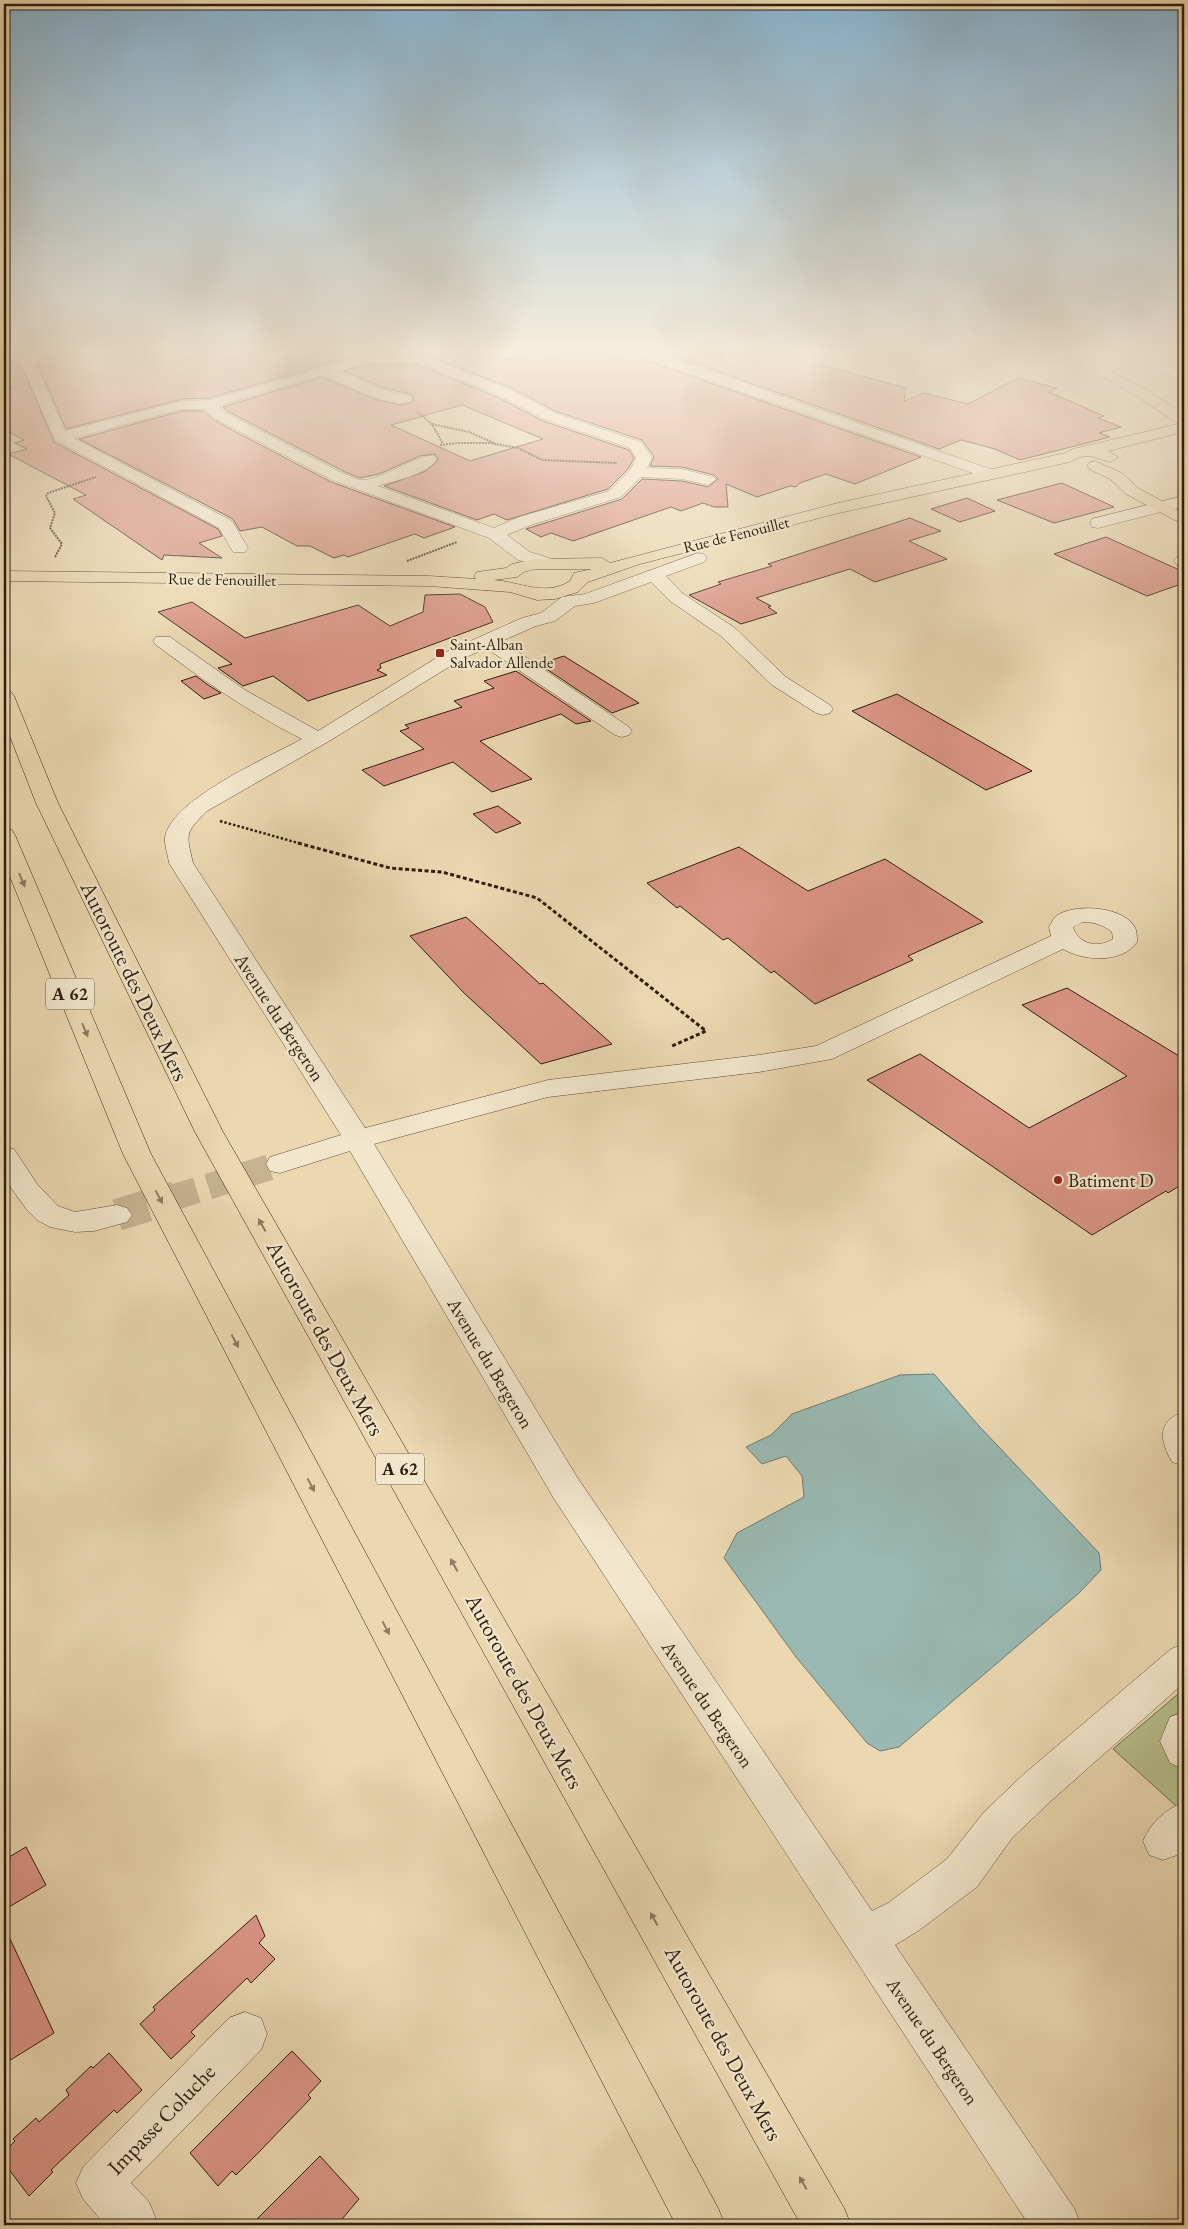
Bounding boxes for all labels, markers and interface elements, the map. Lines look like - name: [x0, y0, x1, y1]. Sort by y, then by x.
- street label: Rue de Fenouillet: [681, 511, 791, 558]
- street label: Rue de Fenouillet: [168, 568, 276, 591]
- place label: Saint-Alban Salvador Allende: [450, 634, 553, 673]
- marker: Saint-Alban Salvador Allende: [434, 647, 446, 659]
- one-way arrow: [19, 872, 27, 887]
- street label: Autoroute des Deux Mers: [73, 876, 195, 1086]
- street label: Avenue du Bergeron: [228, 948, 330, 1086]
- road number: A 62: [46, 979, 94, 1010]
- one-way arrow: [81, 1023, 89, 1038]
- place label: Batiment D: [1068, 1168, 1154, 1193]
- marker: Batiment D: [1052, 1174, 1064, 1186]
- one-way arrow: [155, 1190, 163, 1204]
- one-way arrow: [258, 1218, 266, 1232]
- street label: Autoroute des Deux Mers: [259, 1235, 391, 1441]
- street label: Avenue du Bergeron: [441, 1292, 539, 1433]
- one-way arrow: [231, 1334, 239, 1348]
- road number: A 62: [376, 1454, 424, 1485]
- one-way arrow: [307, 1477, 315, 1492]
- one-way arrow: [449, 1558, 458, 1571]
- street label: Autoroute des Deux Mers: [458, 1588, 590, 1794]
- one-way arrow: [382, 1622, 391, 1635]
- street label: Avenue du Bergeron: [655, 1635, 759, 1773]
- one-way arrow: [650, 1912, 658, 1927]
- street label: Autoroute des Deux Mers: [657, 1940, 789, 2146]
- street label: Avenue du Bergeron: [880, 1972, 984, 2110]
- street label: Impasse Coluche: [101, 2057, 222, 2181]
- one-way arrow: [799, 2175, 807, 2190]

